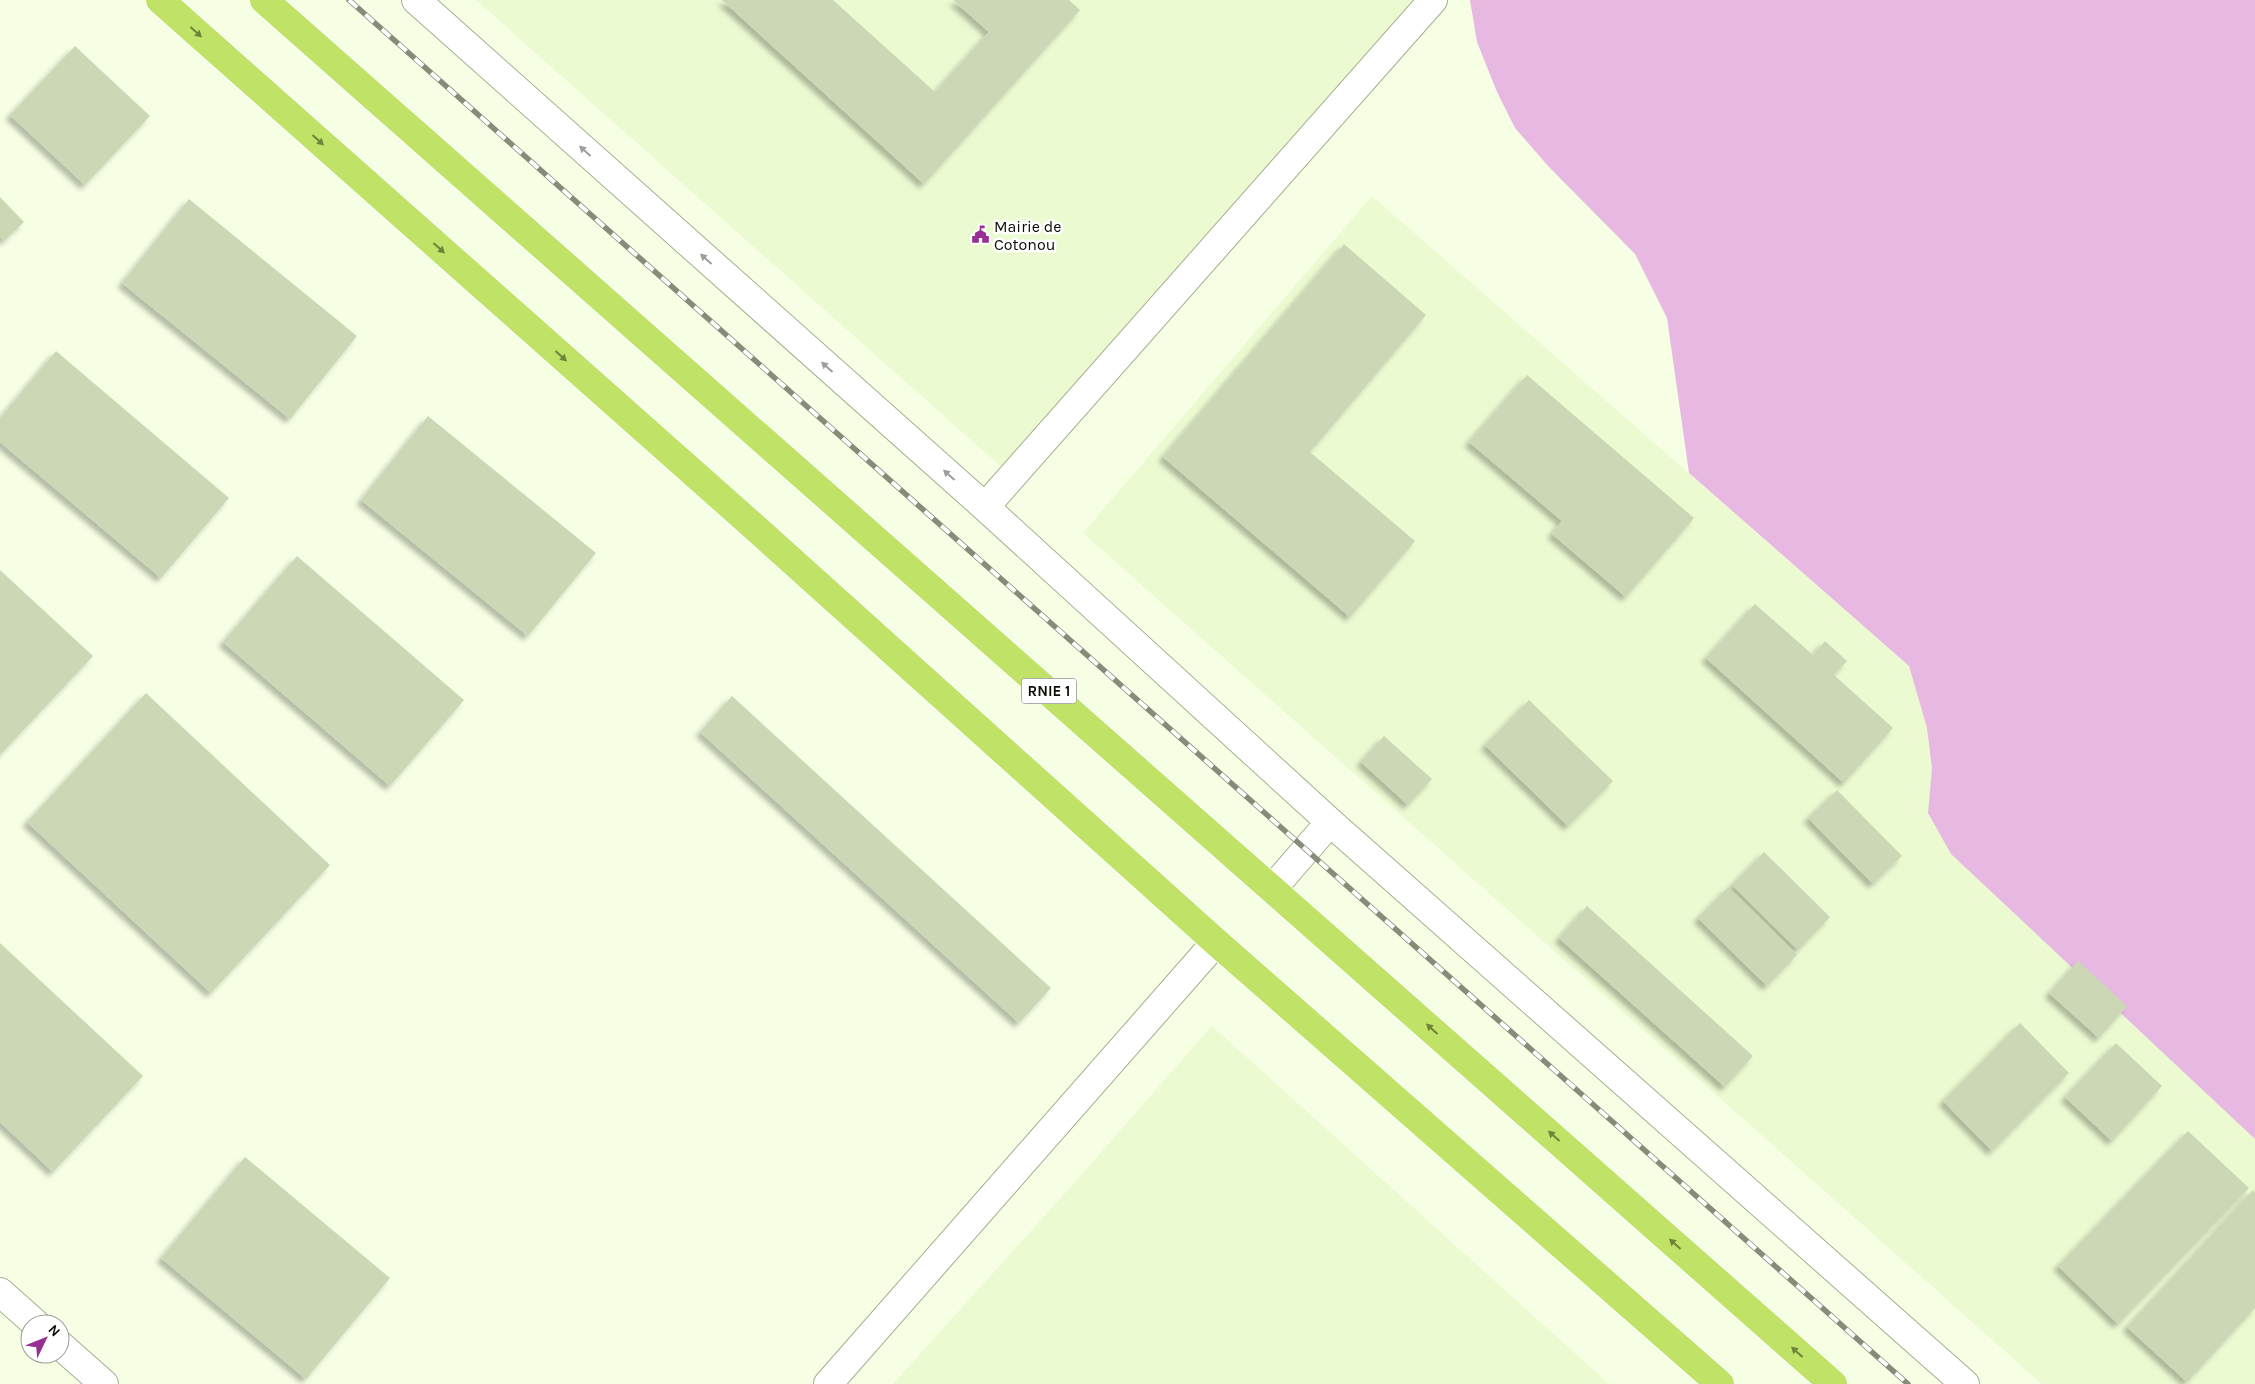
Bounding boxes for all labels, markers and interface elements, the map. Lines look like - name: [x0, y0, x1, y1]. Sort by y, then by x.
- one-way arrow: [190, 27, 203, 38]
- one-way arrow: [311, 134, 323, 146]
- one-way arrow: [578, 145, 591, 156]
- place label: Mairie de Cotonou: [994, 217, 1061, 254]
- public building icon: Mairie de Cotonou: [970, 225, 990, 245]
- one-way arrow: [433, 242, 445, 254]
- one-way arrow: [700, 253, 713, 264]
- one-way arrow: [555, 350, 567, 361]
- one-way arrow: [822, 361, 834, 373]
- one-way arrow: [943, 469, 955, 481]
- road number: RNIE 1: [1022, 678, 1076, 704]
- one-way arrow: [1426, 1023, 1439, 1034]
- one-way arrow: [1548, 1130, 1560, 1142]
- one-way arrow: [1670, 1238, 1682, 1250]
- north arrow: [20, 1314, 70, 1364]
- text: N: [44, 1321, 64, 1340]
- one-way arrow: [1791, 1346, 1804, 1357]

